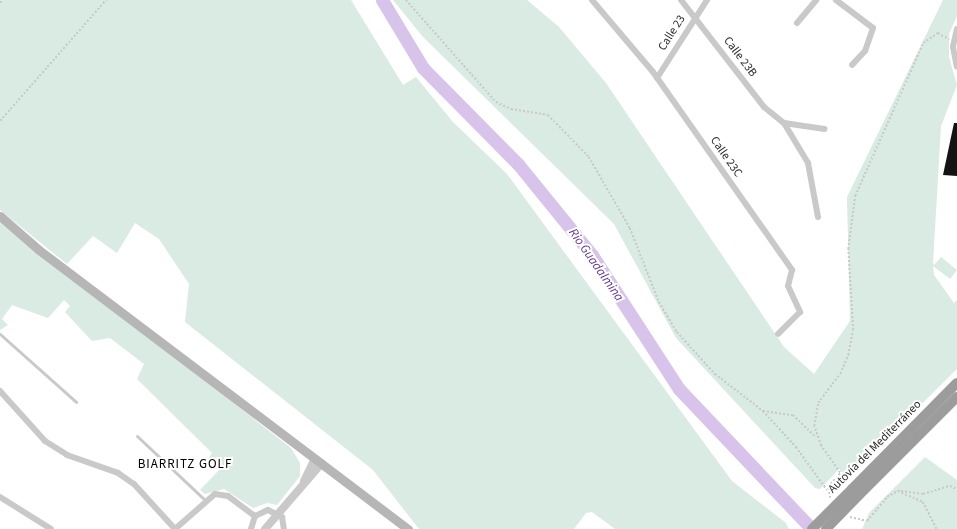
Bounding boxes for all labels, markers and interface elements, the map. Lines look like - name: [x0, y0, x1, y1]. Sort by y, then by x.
- street label: Calle 23: [655, 13, 689, 53]
- street label: Calle 23B: [720, 34, 760, 80]
- street label: Calle 23C: [707, 134, 745, 180]
- water label: Rio Guadalmina: [565, 226, 627, 304]
- street label: Autovía del Mediterráneo: [825, 397, 925, 497]
- district label: BIARRITZ GOLF: [138, 456, 232, 472]

